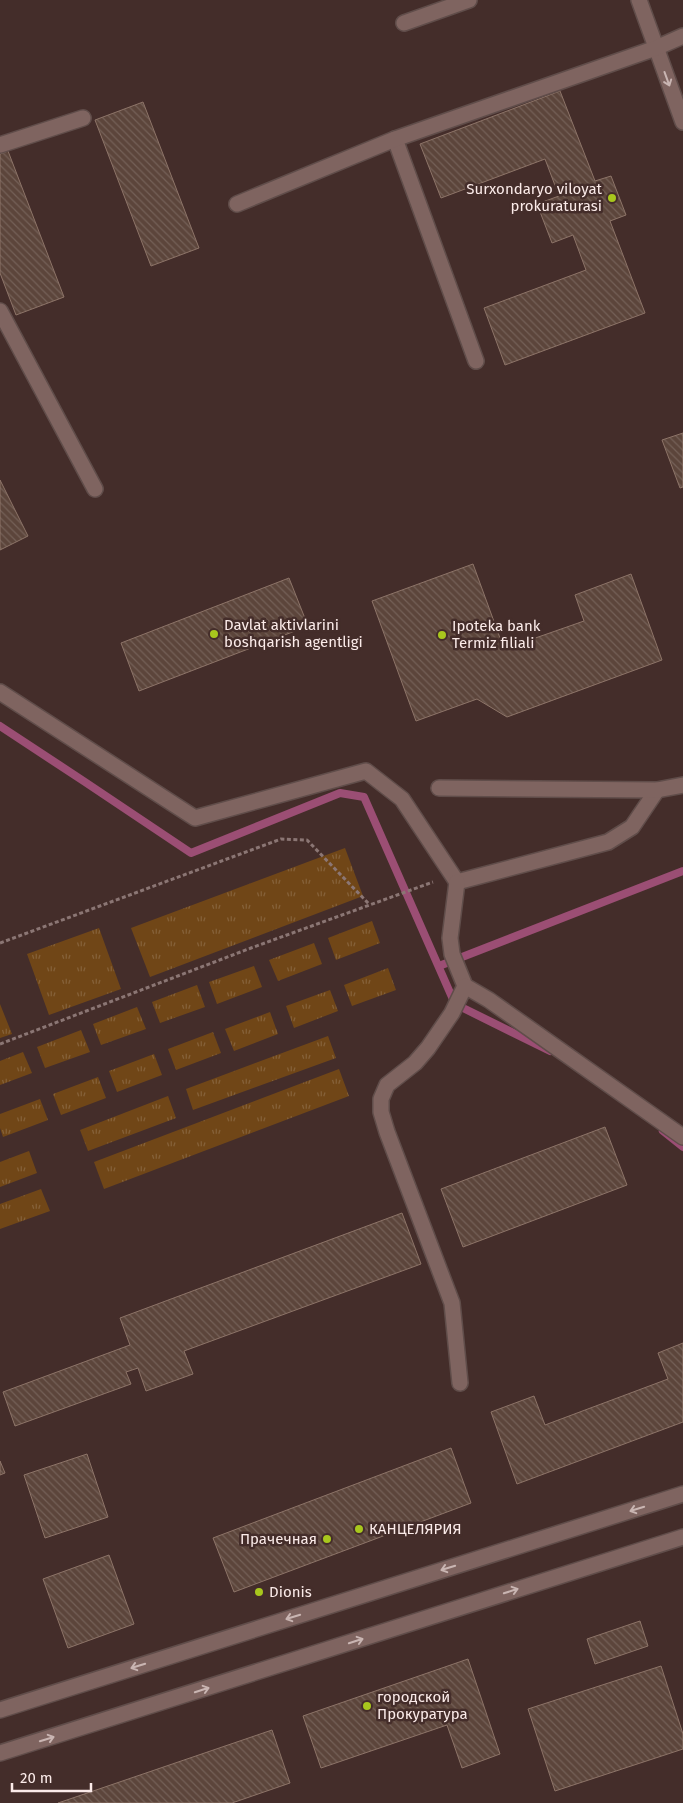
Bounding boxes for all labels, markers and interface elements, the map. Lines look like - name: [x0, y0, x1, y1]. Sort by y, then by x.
- one-way arrow: [663, 71, 672, 86]
- place label: Surxondaryo viloyat prokuraturasi: [466, 180, 603, 215]
- marker: Surxondaryo viloyat prokuraturasi: [606, 192, 618, 204]
- place label: Davlat aktivlarini boshqarish agentligi: [224, 616, 363, 651]
- place label: Ipoteka bank Termiz filiali: [452, 617, 541, 652]
- marker: Davlat aktivlarini boshqarish agentligi: [208, 628, 220, 640]
- marker: Ipoteka bank Termiz filiali: [436, 629, 448, 641]
- one-way arrow: [629, 1505, 645, 1514]
- place label: КАНЦЕЛЯРИЯ: [369, 1520, 462, 1538]
- marker: КАНЦЕЛЯРИЯ: [353, 1523, 365, 1535]
- place label: Прачечная: [240, 1530, 317, 1548]
- marker: Прачечная: [321, 1533, 333, 1545]
- one-way arrow: [440, 1564, 456, 1574]
- place label: Dionis: [269, 1583, 312, 1601]
- marker: Dionis: [253, 1586, 265, 1598]
- one-way arrow: [503, 1586, 519, 1596]
- one-way arrow: [286, 1613, 301, 1622]
- one-way arrow: [348, 1635, 364, 1645]
- one-way arrow: [131, 1662, 147, 1671]
- one-way arrow: [193, 1685, 209, 1694]
- place label: городской Прокуратура: [377, 1688, 468, 1723]
- marker: городской Прокуратура: [361, 1700, 373, 1712]
- one-way arrow: [38, 1733, 54, 1743]
- scale bar: [12, 1760, 91, 1792]
- text: 20 m: [20, 1769, 53, 1787]

